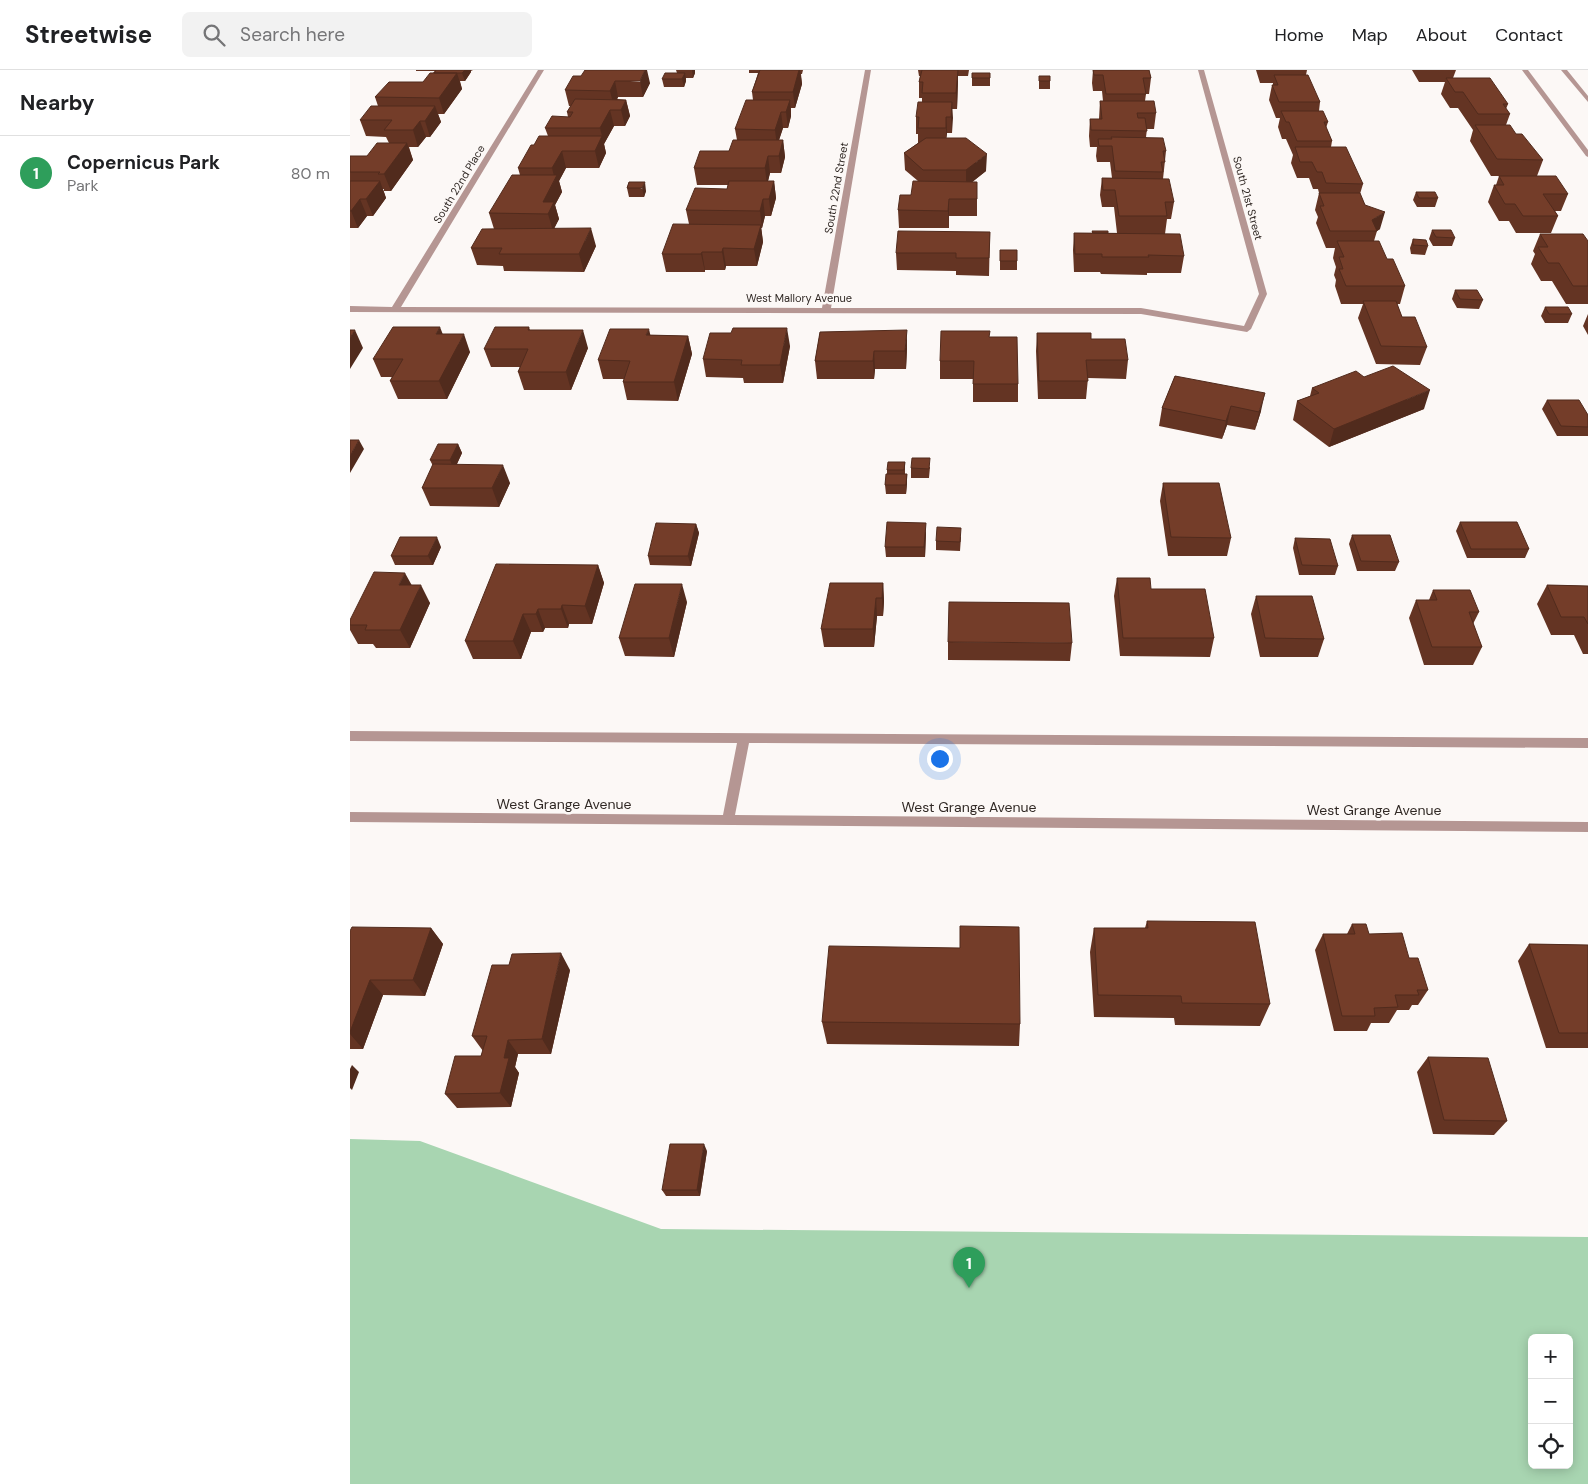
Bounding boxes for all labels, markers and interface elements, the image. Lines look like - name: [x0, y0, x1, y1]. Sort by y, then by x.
- search box: [182, 12, 532, 57]
- text: Streetwise: [25, 19, 152, 50]
- icon: search: [200, 21, 228, 49]
- text: Search here: [240, 22, 345, 47]
- text: Home: [1274, 23, 1324, 47]
- text: Map: [1352, 23, 1388, 47]
- text: About: [1416, 23, 1467, 47]
- text: Contact: [1495, 23, 1563, 47]
- text: Nearby: [20, 89, 94, 117]
- street label: South 22nd Street: [821, 141, 851, 235]
- street label: South 22nd Place: [430, 142, 488, 226]
- text: Copernicus Park: [67, 150, 220, 175]
- street label: South 21st Street: [1230, 155, 1266, 241]
- text: 1: [33, 163, 39, 184]
- text: 80 m: [291, 163, 330, 184]
- text: Park: [67, 175, 99, 196]
- street label: West Mallory Avenue: [746, 291, 852, 305]
- your location: [927, 746, 953, 772]
- street label: West Grange Avenue: [497, 795, 632, 813]
- street label: West Grange Avenue: [902, 798, 1037, 816]
- street label: West Grange Avenue: [1307, 801, 1442, 819]
- pin: 1: [953, 1247, 985, 1288]
- map controls: [1528, 1334, 1573, 1469]
- button: +: [1528, 1334, 1573, 1379]
- button: −: [1528, 1379, 1573, 1424]
- button: locate: [1528, 1424, 1573, 1469]

